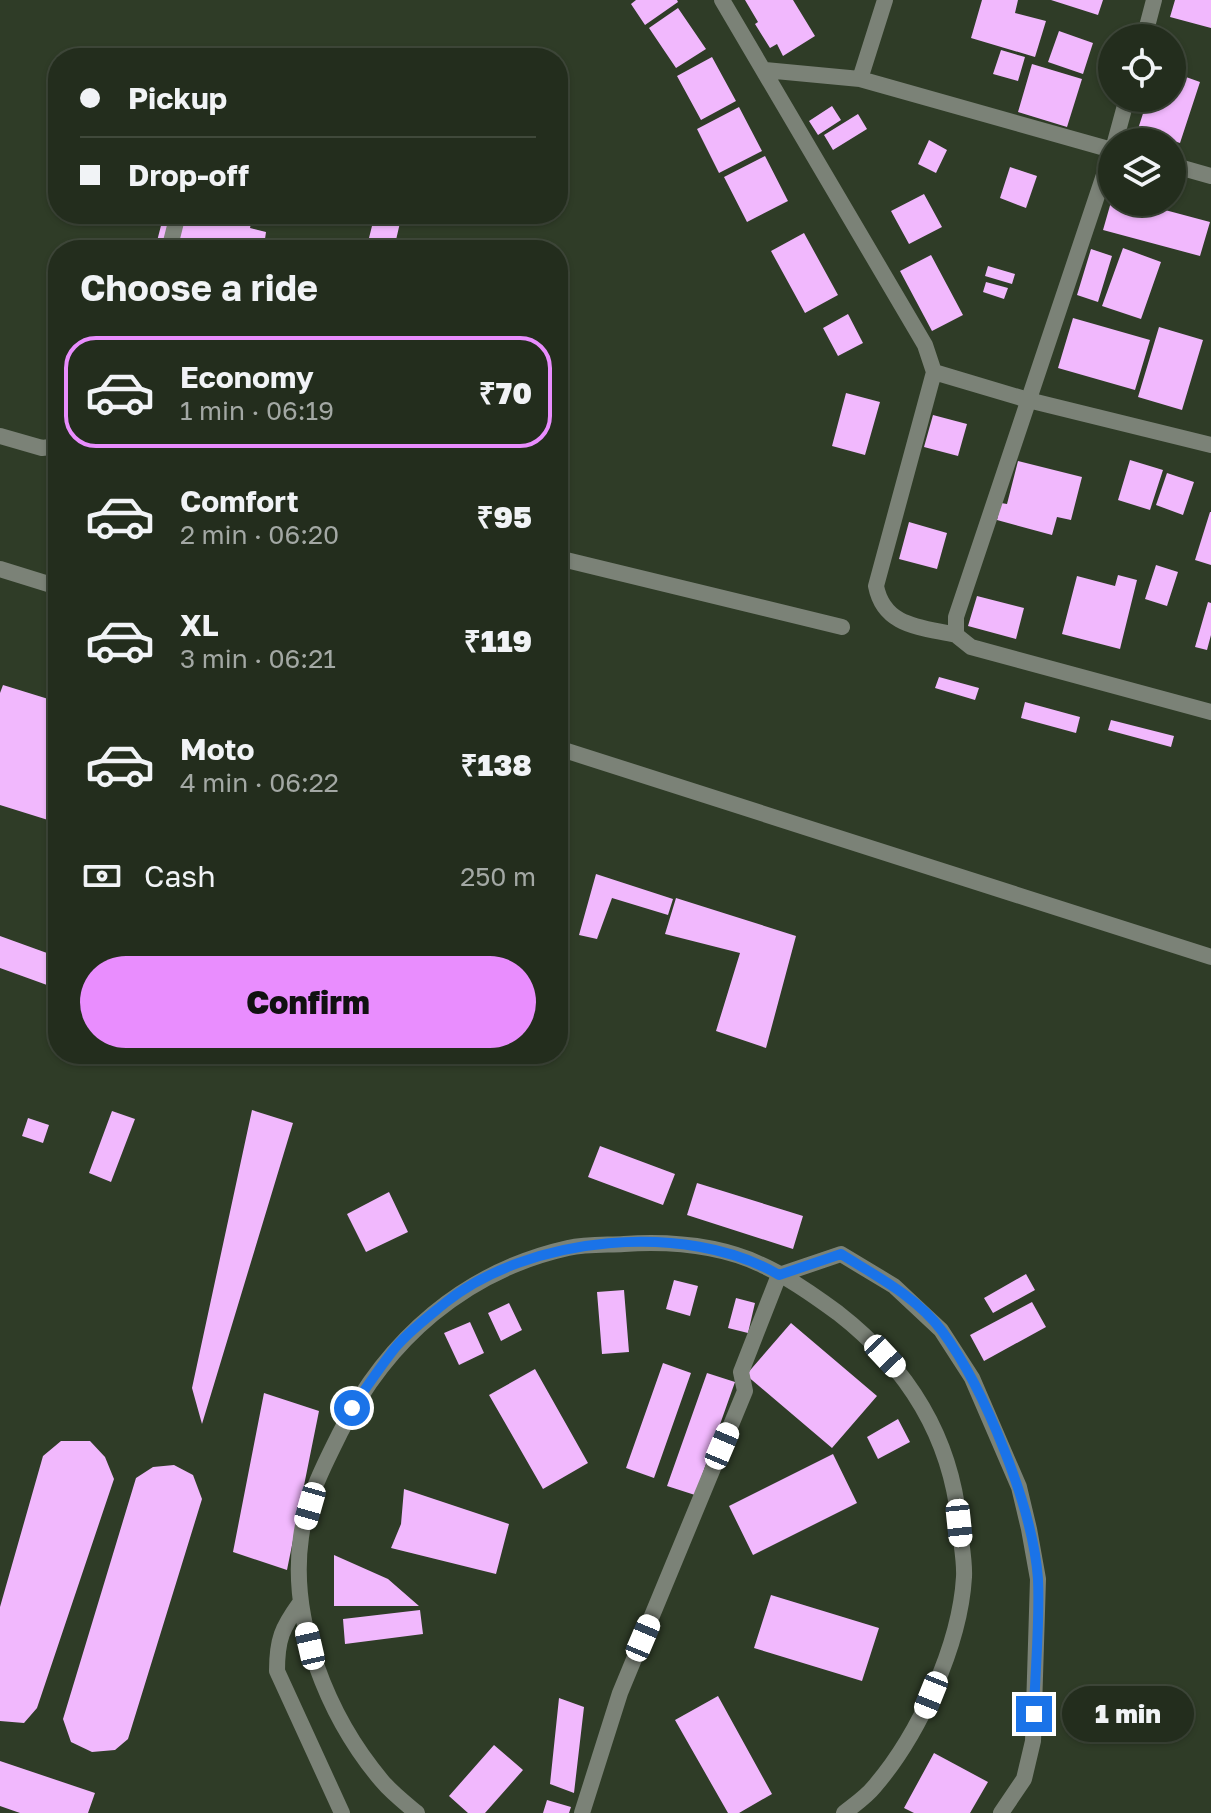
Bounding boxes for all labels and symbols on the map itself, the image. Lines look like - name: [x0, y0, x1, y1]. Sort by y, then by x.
- car: [860, 1330, 910, 1382]
- route start: [334, 1390, 370, 1426]
- car: [702, 1419, 742, 1473]
- car: [292, 1480, 328, 1532]
- car: [945, 1498, 973, 1548]
- car: [623, 1611, 663, 1665]
- car: [293, 1620, 327, 1672]
- car: [911, 1668, 951, 1722]
- callout: 1 min: [1062, 1686, 1194, 1742]
- route end: [1016, 1696, 1052, 1732]

